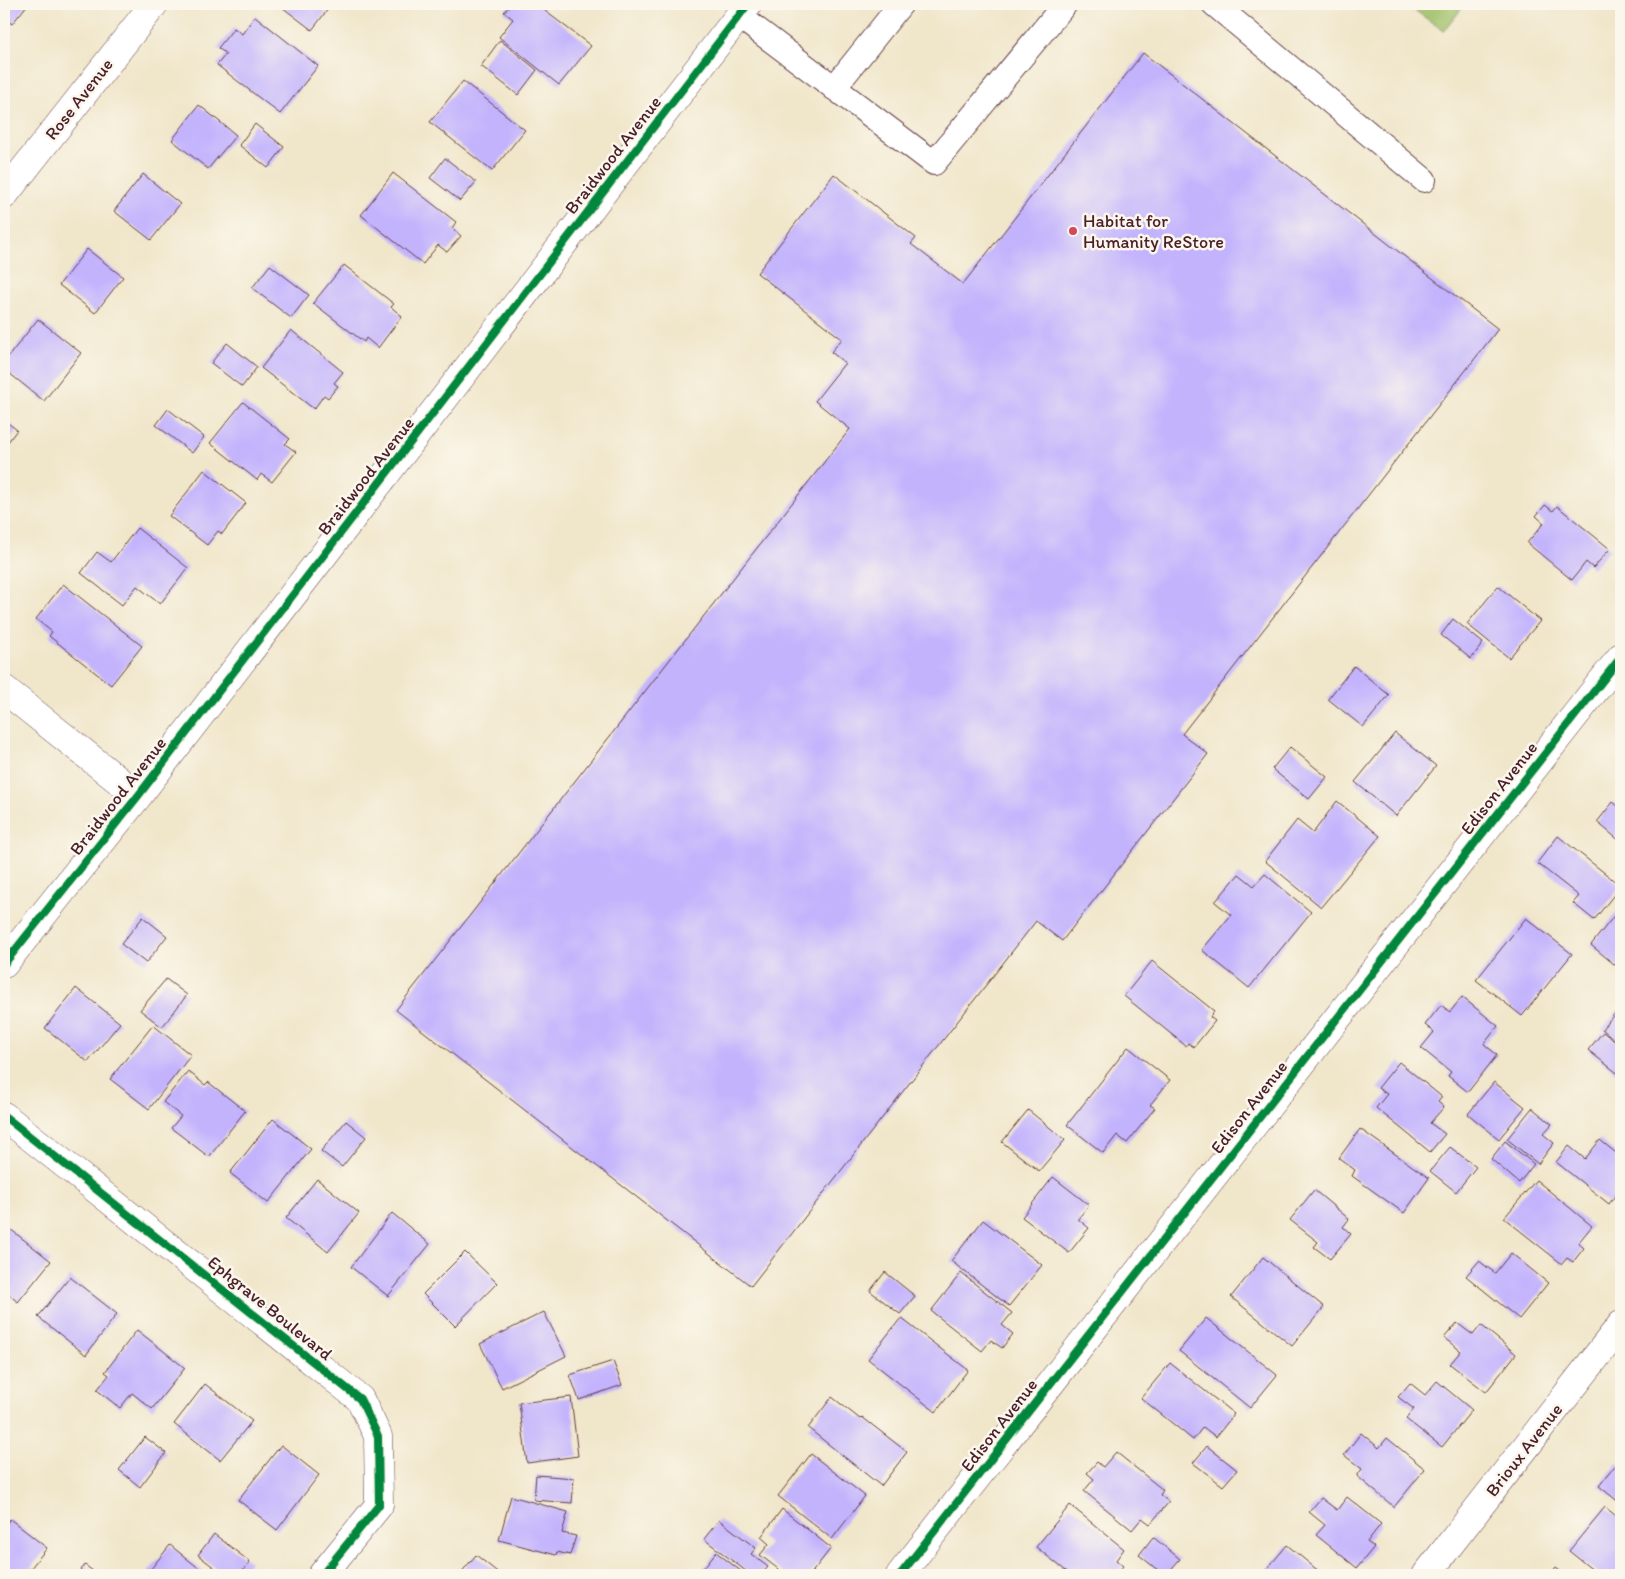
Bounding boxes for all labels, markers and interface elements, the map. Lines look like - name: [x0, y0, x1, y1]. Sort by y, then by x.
- street label: Rose Avenue: [40, 54, 118, 144]
- street label: Braidwood Avenue: [560, 91, 666, 219]
- place label: Habitat for Humanity ReStore: [1083, 210, 1224, 253]
- marker: Habitat for Humanity ReStore: [1067, 225, 1079, 237]
- street label: Braidwood Avenue: [313, 412, 419, 540]
- street label: Braidwood Avenue: [65, 732, 171, 860]
- street label: Edison Avenue: [1456, 737, 1542, 839]
- street label: Edison Avenue: [1206, 1056, 1292, 1158]
- street label: Ephgrave Boulevard: [203, 1251, 337, 1365]
- street label: Edison Avenue: [956, 1374, 1042, 1476]
- street label: Brioux Avenue: [1481, 1399, 1567, 1501]

